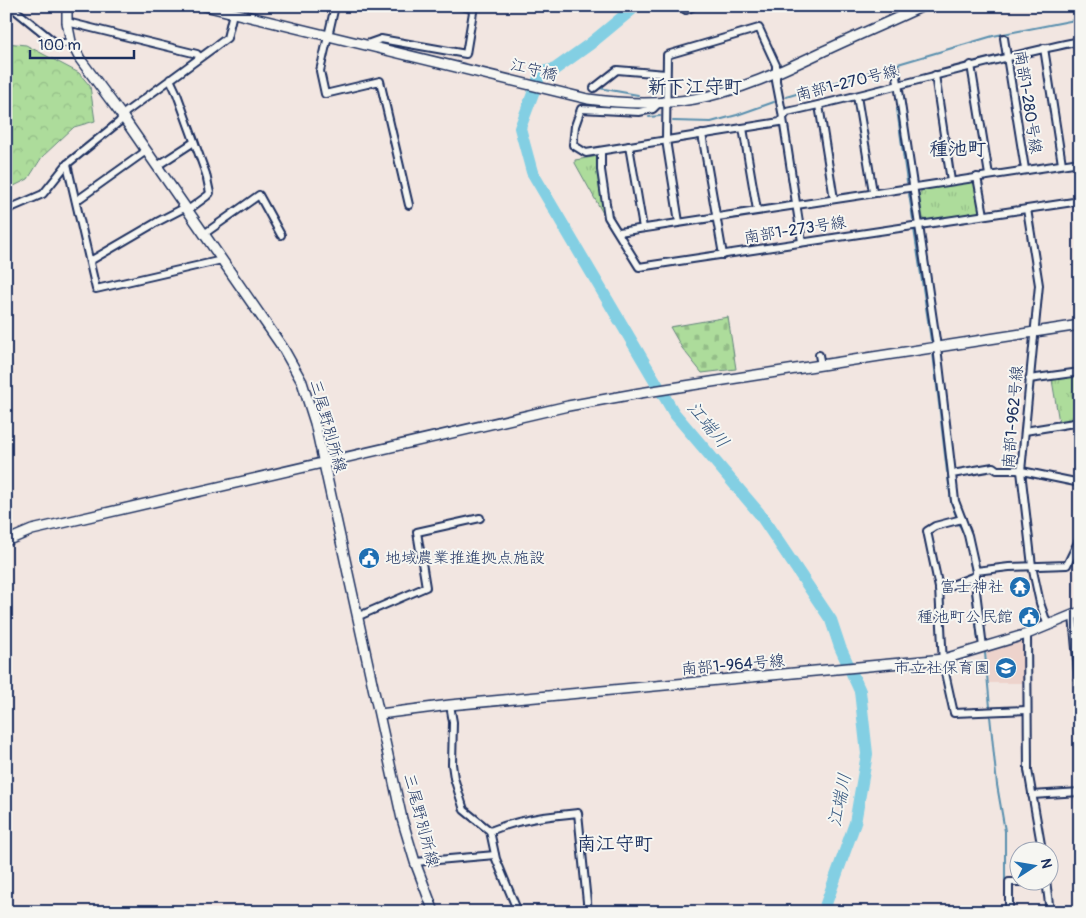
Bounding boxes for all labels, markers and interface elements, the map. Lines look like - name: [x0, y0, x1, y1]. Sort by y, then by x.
- scale bar: [30, 28, 134, 60]
- text: 100 m: [38, 36, 81, 55]
- street label: 南部1-280号線: [1010, 49, 1046, 155]
- street label: 江守橋: [508, 54, 560, 86]
- street label: 南部1-270号線: [793, 61, 901, 105]
- district label: 新下江守町: [647, 75, 743, 99]
- district label: 種池町: [929, 137, 987, 161]
- street label: 南部1-273号線: [742, 212, 848, 248]
- street label: 南部1-962号線: [999, 365, 1027, 469]
- street label: 三尾野別所線: [305, 377, 351, 475]
- water label: 江端川: [682, 397, 734, 453]
- public building icon: 地域農業推進拠点施設: [357, 546, 381, 570]
- place label: 地域農業推進拠点施設: [385, 548, 545, 568]
- temple icon: 富士神社: [1008, 575, 1032, 599]
- place label: 富士神社: [940, 577, 1004, 597]
- public building icon: 種池町公民館: [1017, 605, 1041, 629]
- place label: 種池町公民館: [917, 607, 1013, 627]
- street label: 南部1-964号線: [680, 651, 786, 679]
- school or university icon: 市立社保育園: [994, 656, 1018, 680]
- place label: 市立社保育園: [894, 658, 990, 678]
- street label: 三尾野別所線: [399, 771, 443, 869]
- water label: 江端川: [823, 771, 857, 829]
- district label: 南江守町: [577, 832, 653, 856]
- north arrow: [1008, 840, 1058, 890]
- text: N: [1037, 857, 1056, 870]

